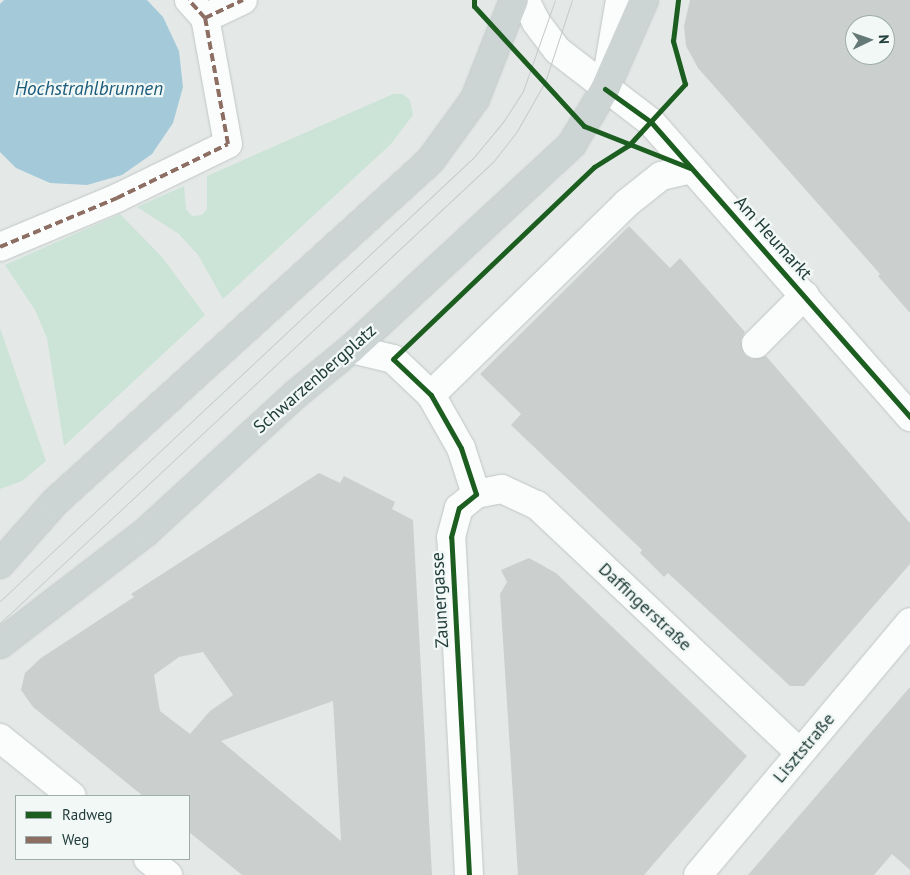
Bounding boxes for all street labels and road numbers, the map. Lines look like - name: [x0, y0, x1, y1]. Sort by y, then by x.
- street label: Am Heumarkt: [730, 192, 816, 284]
- street label: Schwarzenbergplatz: [249, 320, 381, 438]
- street label: Zaunergasse: [427, 551, 453, 649]
- street label: Daffingerstraße: [594, 558, 696, 656]
- street label: Lisztstraße: [769, 709, 839, 787]

